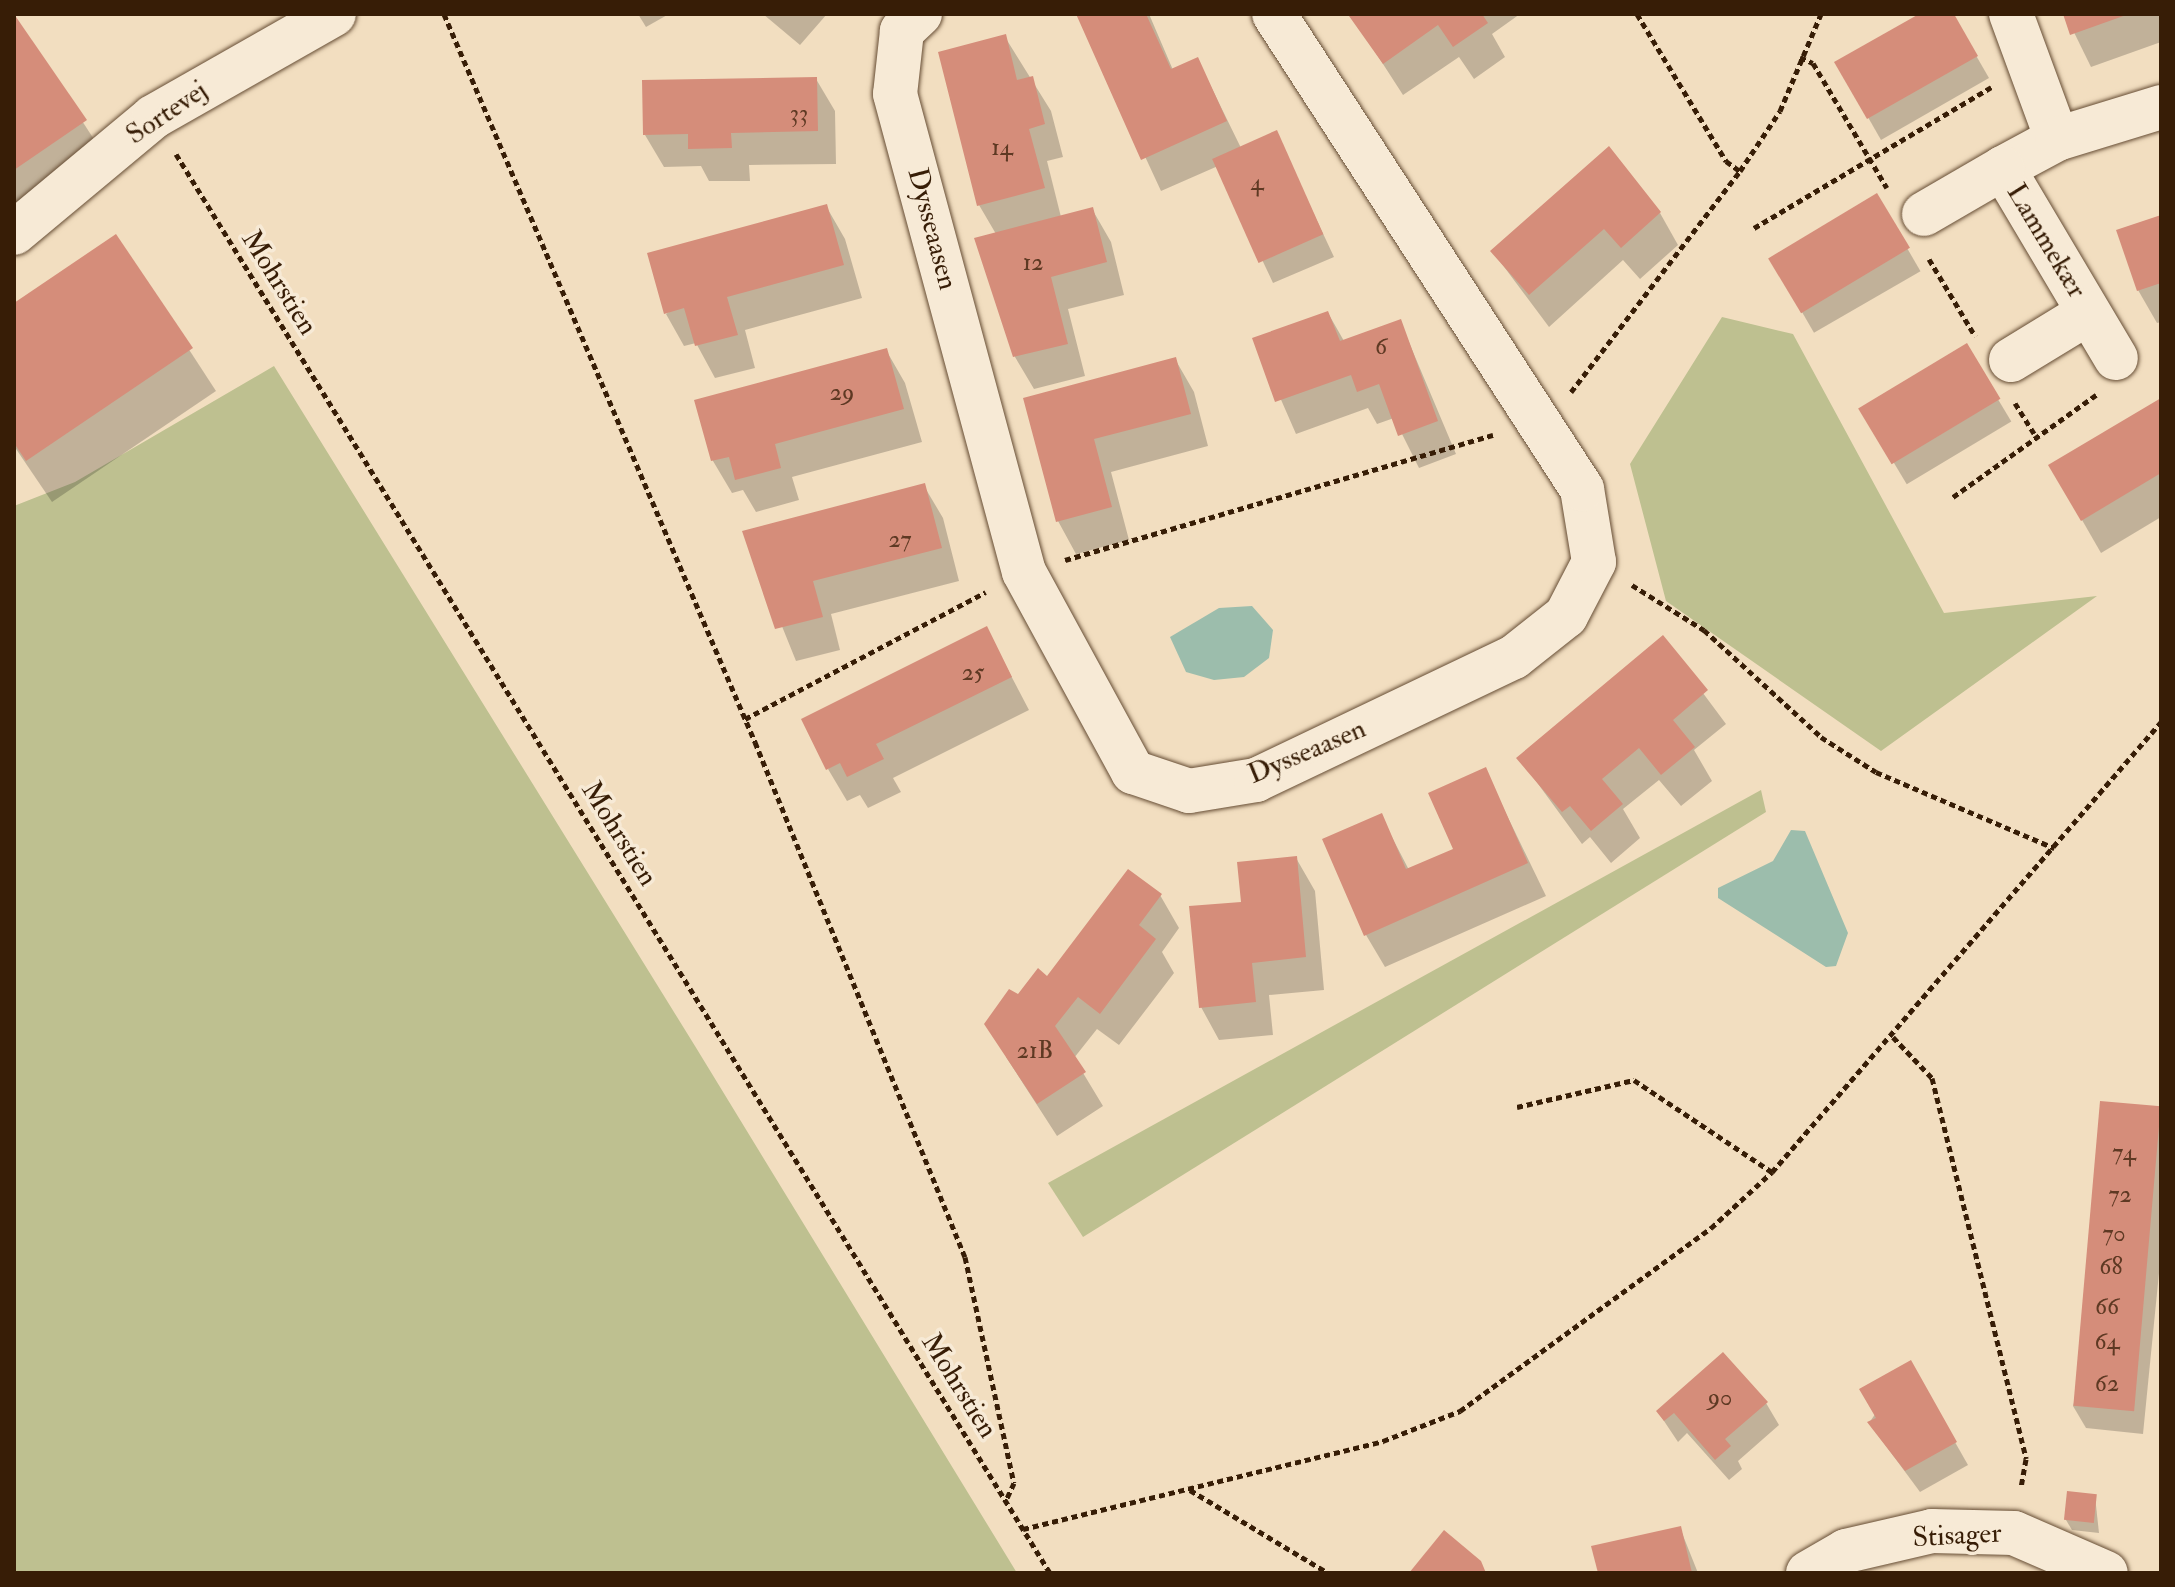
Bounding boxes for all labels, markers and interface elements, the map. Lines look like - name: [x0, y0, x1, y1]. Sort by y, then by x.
- street label: Sortevej: [120, 74, 214, 152]
- house number: 33: [790, 100, 808, 128]
- house number: 14: [991, 134, 1013, 162]
- street label: Dysseaasen: [900, 164, 964, 294]
- house number: 4: [1251, 169, 1263, 197]
- street label: Lammekær: [1999, 178, 2093, 304]
- street label: Mohrstien: [234, 224, 324, 342]
- house number: 12: [1023, 249, 1043, 277]
- house number: 6: [1375, 333, 1387, 361]
- house number: 29: [830, 379, 854, 407]
- house number: 27: [888, 526, 912, 554]
- house number: 25: [962, 659, 984, 687]
- street label: Dysseaasen: [1243, 712, 1371, 792]
- street label: Mohrstien: [574, 775, 664, 893]
- house number: 21B: [1017, 1037, 1053, 1065]
- house number: 74: [2112, 1139, 2136, 1167]
- house number: 72: [2108, 1181, 2132, 1209]
- house number: 70: [2102, 1220, 2126, 1248]
- house number: 68: [2099, 1253, 2123, 1281]
- house number: 66: [2095, 1293, 2119, 1321]
- street label: Mohrstien: [914, 1327, 1004, 1445]
- house number: 64: [2094, 1328, 2120, 1356]
- house number: 62: [2095, 1370, 2119, 1398]
- house number: 90: [1708, 1384, 1732, 1412]
- street label: Stisager: [1912, 1517, 2002, 1555]

